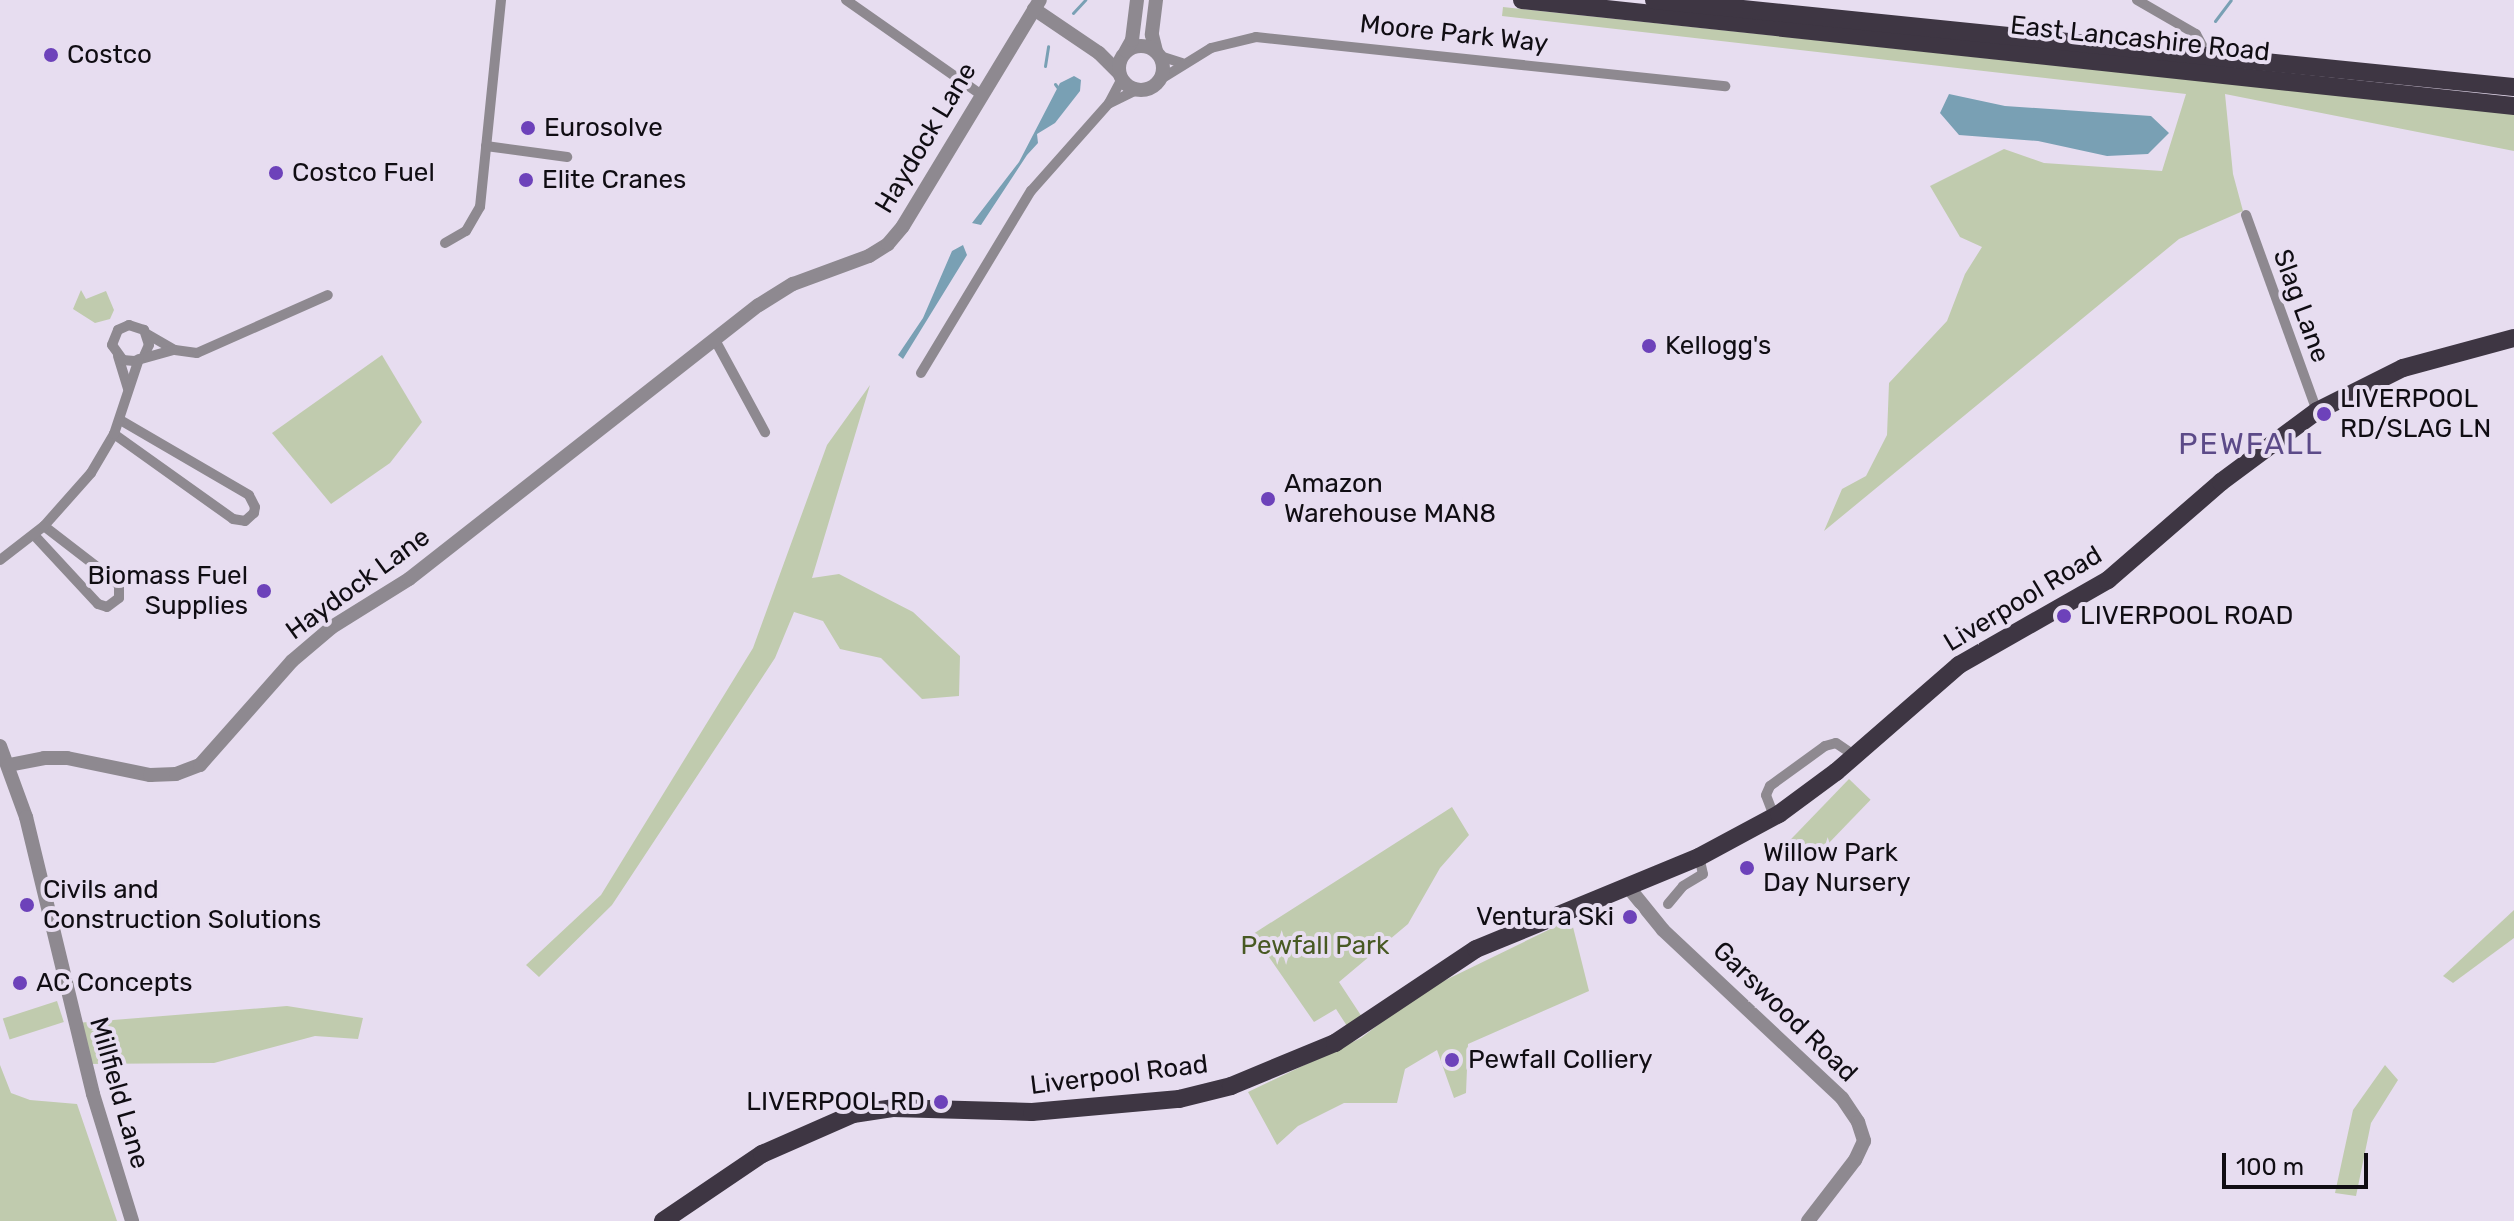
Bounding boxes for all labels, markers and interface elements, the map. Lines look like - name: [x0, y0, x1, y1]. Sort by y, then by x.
- street label: Moore Park Way: [1358, 9, 1550, 59]
- street label: East Lancashire Road: [2009, 10, 2271, 68]
- place label: Costco: [67, 39, 152, 71]
- marker: Costco: [42, 46, 60, 64]
- street label: Haydock Lane: [869, 57, 983, 219]
- place label: Eurosolve: [544, 112, 663, 144]
- marker: Eurosolve: [519, 119, 537, 137]
- place label: Costco Fuel: [292, 157, 435, 189]
- marker: Costco Fuel: [267, 164, 285, 182]
- place label: Elite Cranes: [542, 164, 686, 196]
- marker: Elite Cranes: [517, 171, 535, 189]
- street label: Slag Lane: [2266, 245, 2336, 367]
- place label: Kellogg's: [1665, 330, 1771, 362]
- marker: Kellogg's: [1640, 337, 1658, 355]
- place label: LIVERPOOL RD/SLAG LN: [2340, 383, 2491, 444]
- marker: LIVERPOOL RD/SLAG LN: [2315, 405, 2333, 423]
- district label: PEWFALL: [2178, 426, 2324, 462]
- place label: Amazon Warehouse MAN8: [1284, 468, 1496, 530]
- marker: Amazon Warehouse MAN8: [1259, 490, 1277, 508]
- street label: Haydock Lane: [280, 521, 436, 647]
- street label: Liverpool Road: [1938, 540, 2108, 658]
- place label: Biomass Fuel Supplies: [88, 560, 248, 622]
- marker: Biomass Fuel Supplies: [255, 582, 273, 600]
- place label: LIVERPOOL ROAD: [2080, 600, 2294, 632]
- marker: LIVERPOOL ROAD: [2055, 607, 2073, 625]
- place label: Willow Park Day Nursery: [1763, 837, 1911, 898]
- marker: Willow Park Day Nursery: [1738, 859, 1756, 877]
- place label: Civils and Construction Solutions: [43, 874, 321, 936]
- marker: Civils and Construction Solutions: [18, 896, 36, 914]
- place label: Ventura Ski: [1476, 901, 1614, 933]
- marker: Ventura Ski: [1621, 908, 1639, 926]
- park label: Pewfall Park: [1241, 930, 1389, 962]
- street label: Garswood Road: [1706, 935, 1864, 1089]
- place label: AC Concepts: [36, 967, 192, 999]
- marker: AC Concepts: [11, 974, 29, 992]
- street label: Millfield Lane: [83, 1014, 155, 1172]
- place label: Pewfall Colliery: [1468, 1044, 1653, 1076]
- street label: Liverpool Road: [1028, 1049, 1210, 1101]
- marker: Pewfall Colliery: [1443, 1051, 1461, 1069]
- place label: LIVERPOOL RD: [746, 1086, 925, 1118]
- marker: LIVERPOOL RD: [932, 1093, 950, 1111]
- scale bar: [2226, 1137, 2372, 1187]
- text: 100 m: [2236, 1153, 2304, 1181]

